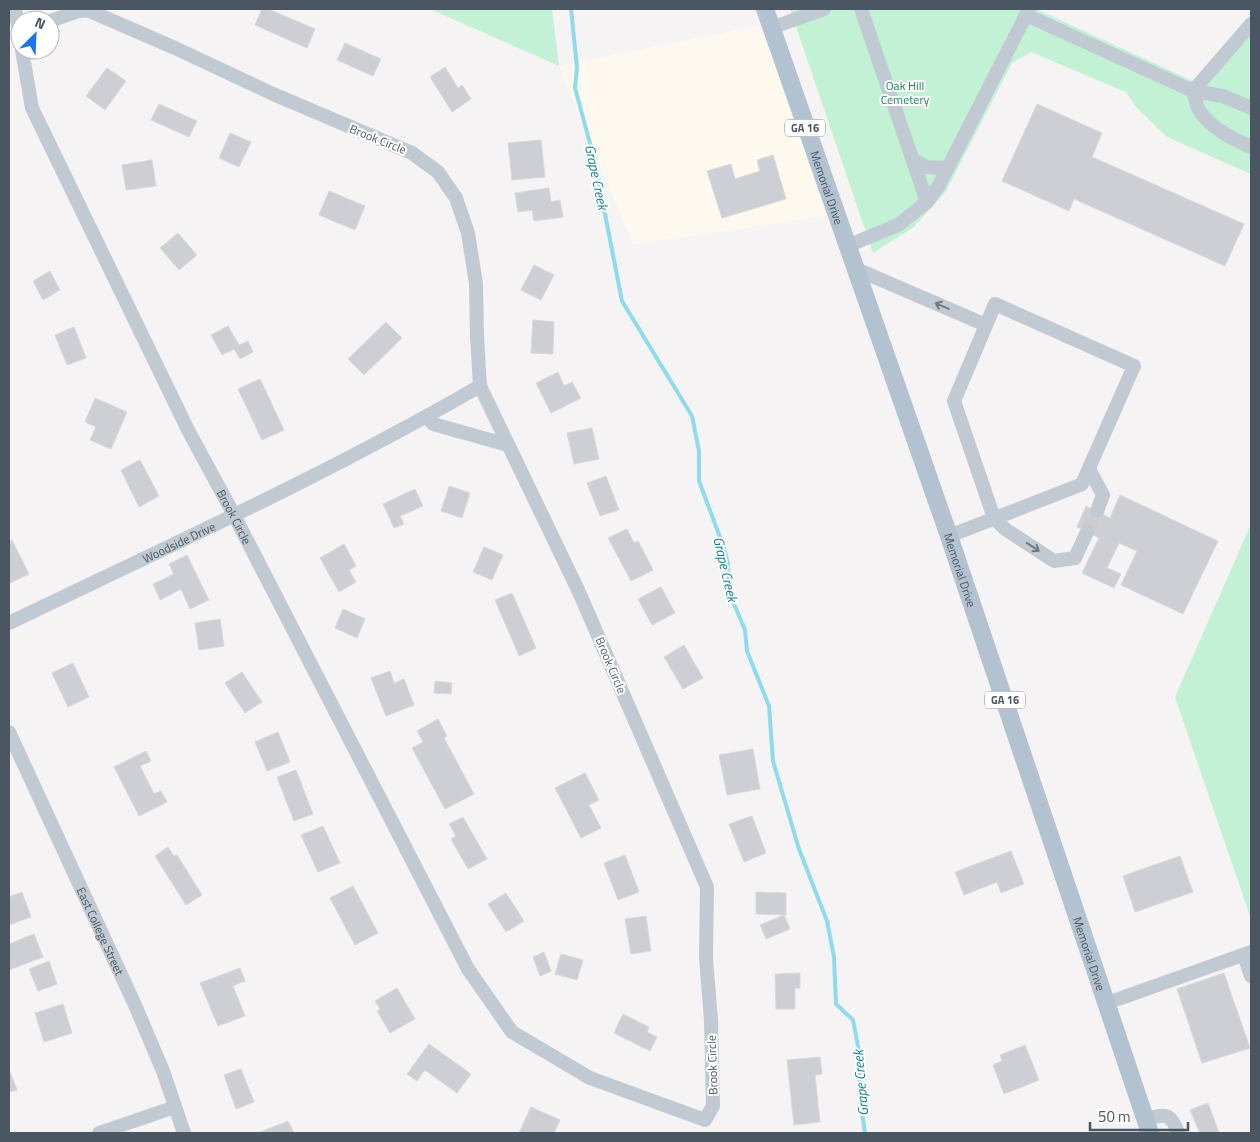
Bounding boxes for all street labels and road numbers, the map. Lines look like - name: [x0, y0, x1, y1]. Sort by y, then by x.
- street label: Brook Circle: [347, 119, 409, 159]
- road number: GA 16: [785, 120, 825, 136]
- street label: Memorial Drive: [806, 148, 849, 227]
- street label: Brook Circle: [212, 486, 257, 547]
- street label: Woodside Drive: [139, 516, 218, 568]
- street label: Memorial Drive: [939, 530, 982, 609]
- street label: Brook Circle: [591, 634, 631, 696]
- road number: GA 16: [985, 692, 1025, 708]
- street label: East College Street: [72, 884, 130, 979]
- street label: Memorial Drive: [1068, 914, 1111, 993]
- street label: Brook Circle: [701, 1035, 723, 1095]

